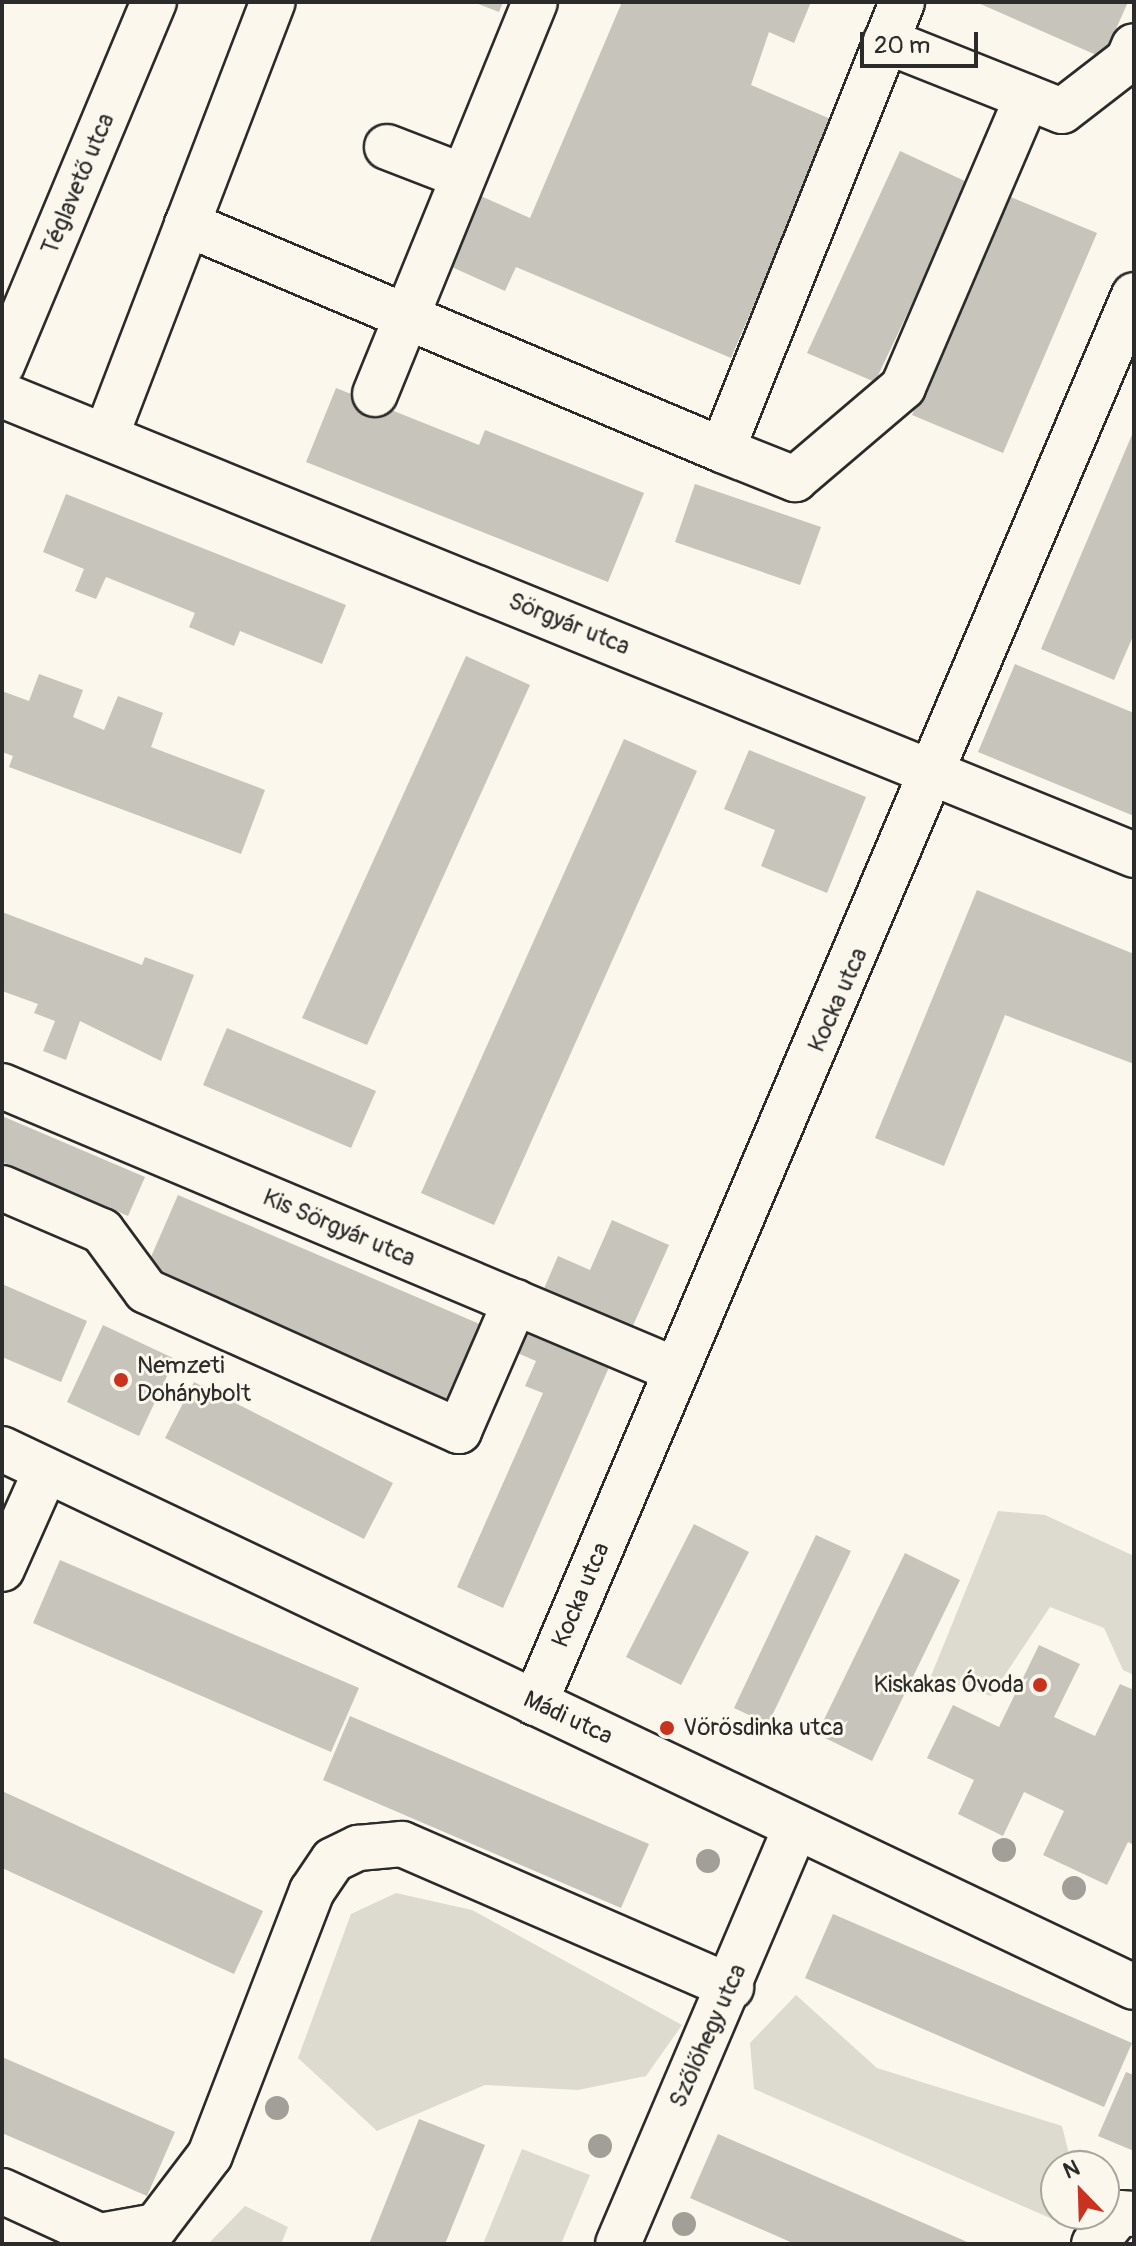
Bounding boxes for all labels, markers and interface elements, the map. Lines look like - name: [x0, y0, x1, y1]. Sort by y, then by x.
- scale bar: [864, 16, 982, 66]
- text: 20 m: [874, 31, 930, 60]
- street label: Téglavető utca: [35, 109, 121, 259]
- street label: Sörgyár utca: [504, 587, 634, 661]
- street label: Kocka utca: [802, 943, 874, 1057]
- street label: Kis Sörgyár utca: [258, 1183, 420, 1273]
- place label: Nemzeti Dohánybolt: [137, 1352, 251, 1408]
- marker: Nemzeti Dohánybolt: [112, 1371, 130, 1389]
- street label: Kocka utca: [546, 1538, 616, 1652]
- place label: Kiskakas Óvoda: [873, 1671, 1024, 1699]
- marker: Kiskakas Óvoda: [1031, 1676, 1049, 1694]
- street label: Mádi utca: [519, 1685, 617, 1751]
- place label: Vörösdinka utca: [683, 1714, 844, 1742]
- marker: Vörösdinka utca: [658, 1719, 676, 1737]
- street label: Szőlőhegy utca: [663, 1960, 753, 2112]
- north arrow: [1040, 2150, 1120, 2230]
- text: N: [1059, 2154, 1084, 2186]

